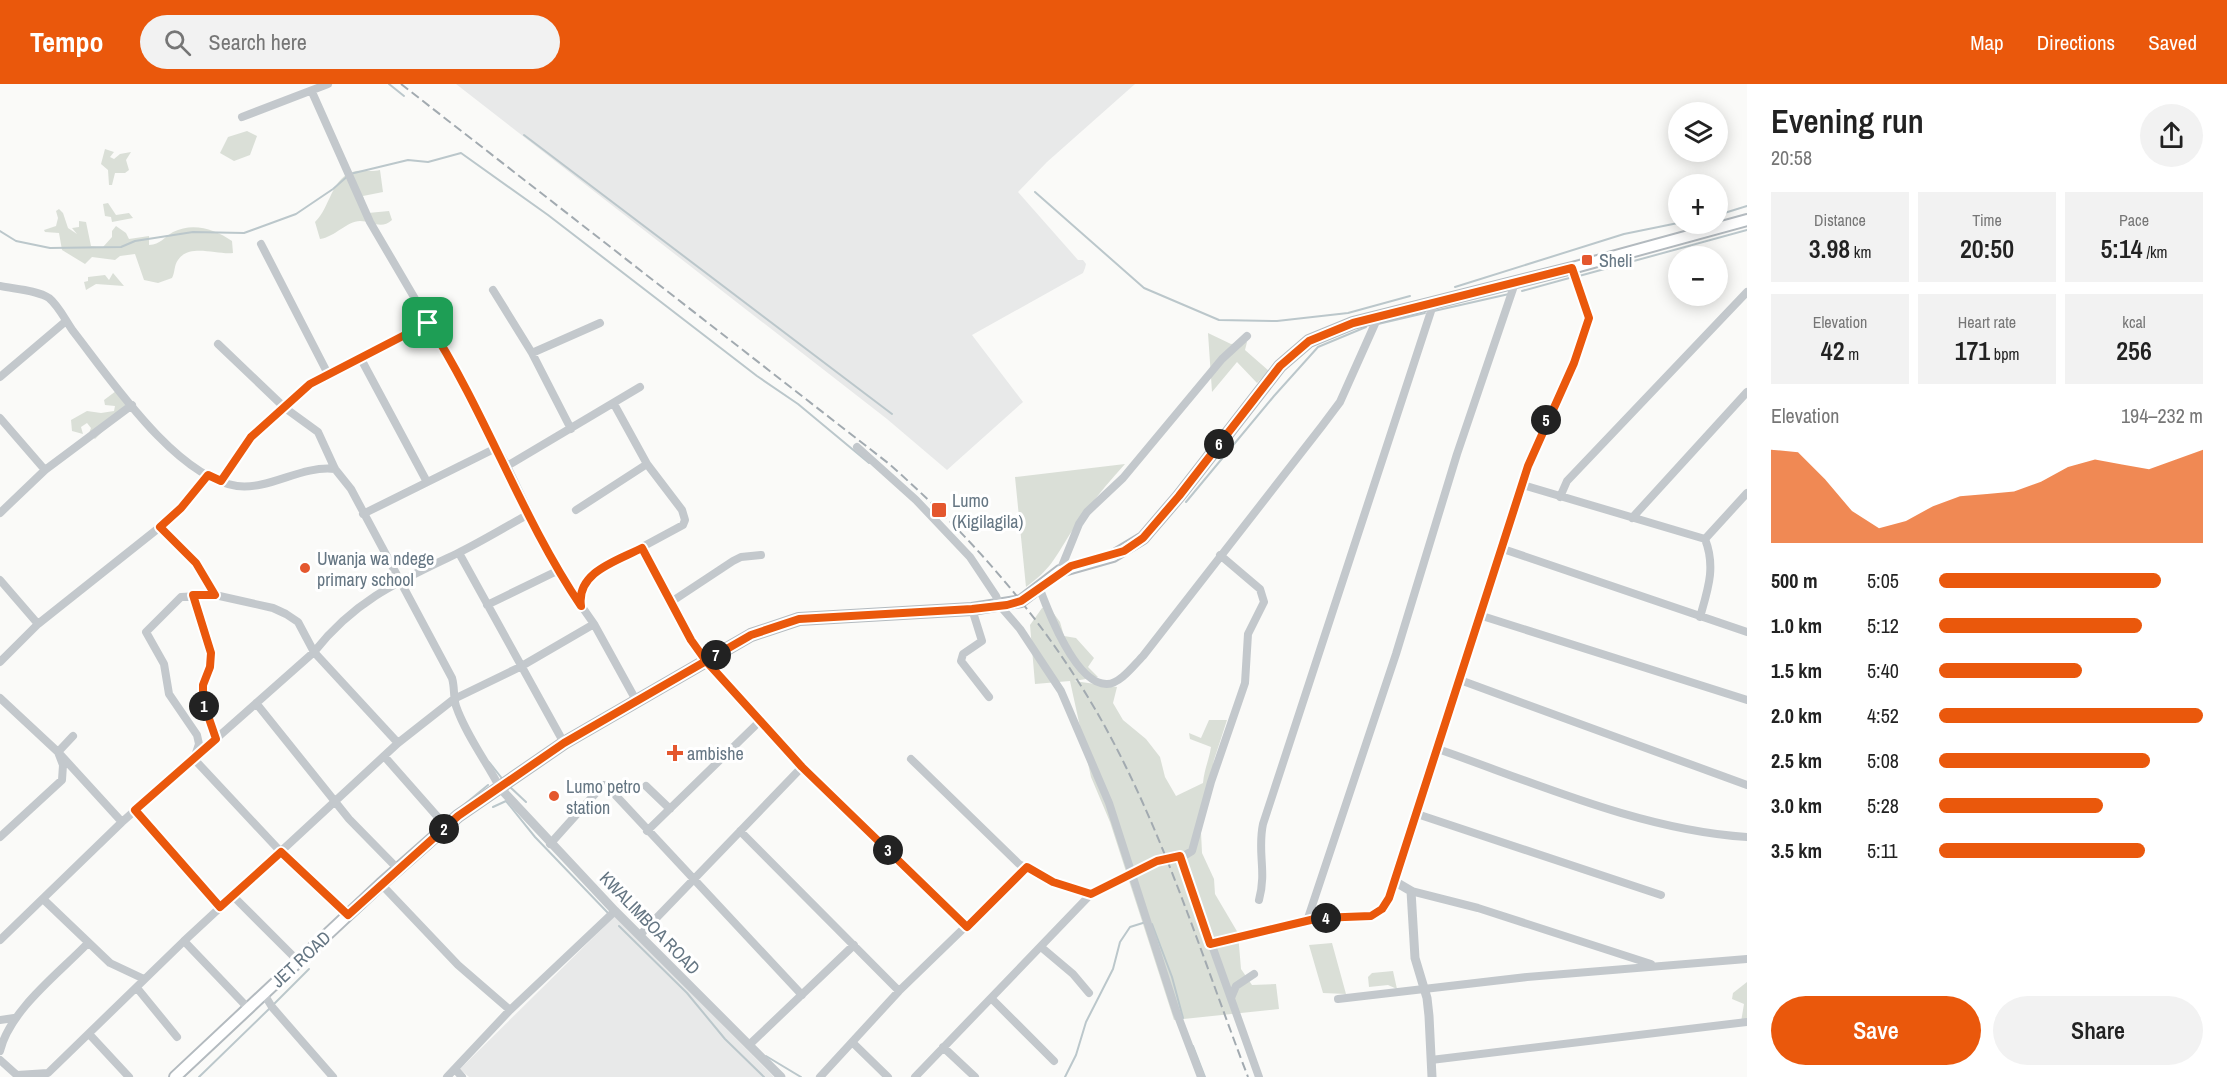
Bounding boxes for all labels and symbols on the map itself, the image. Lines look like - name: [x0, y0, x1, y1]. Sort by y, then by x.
- place label: Sheli: [1599, 248, 1633, 273]
- marker: Sheli: [1580, 253, 1594, 267]
- pin: [402, 297, 453, 348]
- pin: 5: [1531, 405, 1561, 435]
- pin: 6: [1204, 429, 1234, 459]
- place label: Lumo (Kigilagila): [952, 488, 1023, 534]
- marker: Lumo (Kigilagila): [930, 501, 948, 519]
- place label: Uwanja wa ndege primary school: [317, 546, 434, 592]
- marker: Uwanja wa ndege primary school: [298, 561, 312, 575]
- pin: 7: [701, 640, 731, 670]
- pin: 1: [189, 691, 219, 721]
- place label: ambishe: [687, 741, 744, 766]
- marker: ambishe: [668, 746, 682, 760]
- place label: Lumo petro station: [566, 774, 641, 820]
- marker: Lumo petro station: [547, 789, 561, 803]
- pin: 2: [429, 814, 459, 844]
- pin: 3: [873, 835, 903, 865]
- street label: KWALIMBOA ROAD: [594, 866, 706, 980]
- pin: 4: [1311, 903, 1341, 933]
- street label: JET ROAD: [266, 925, 336, 993]

